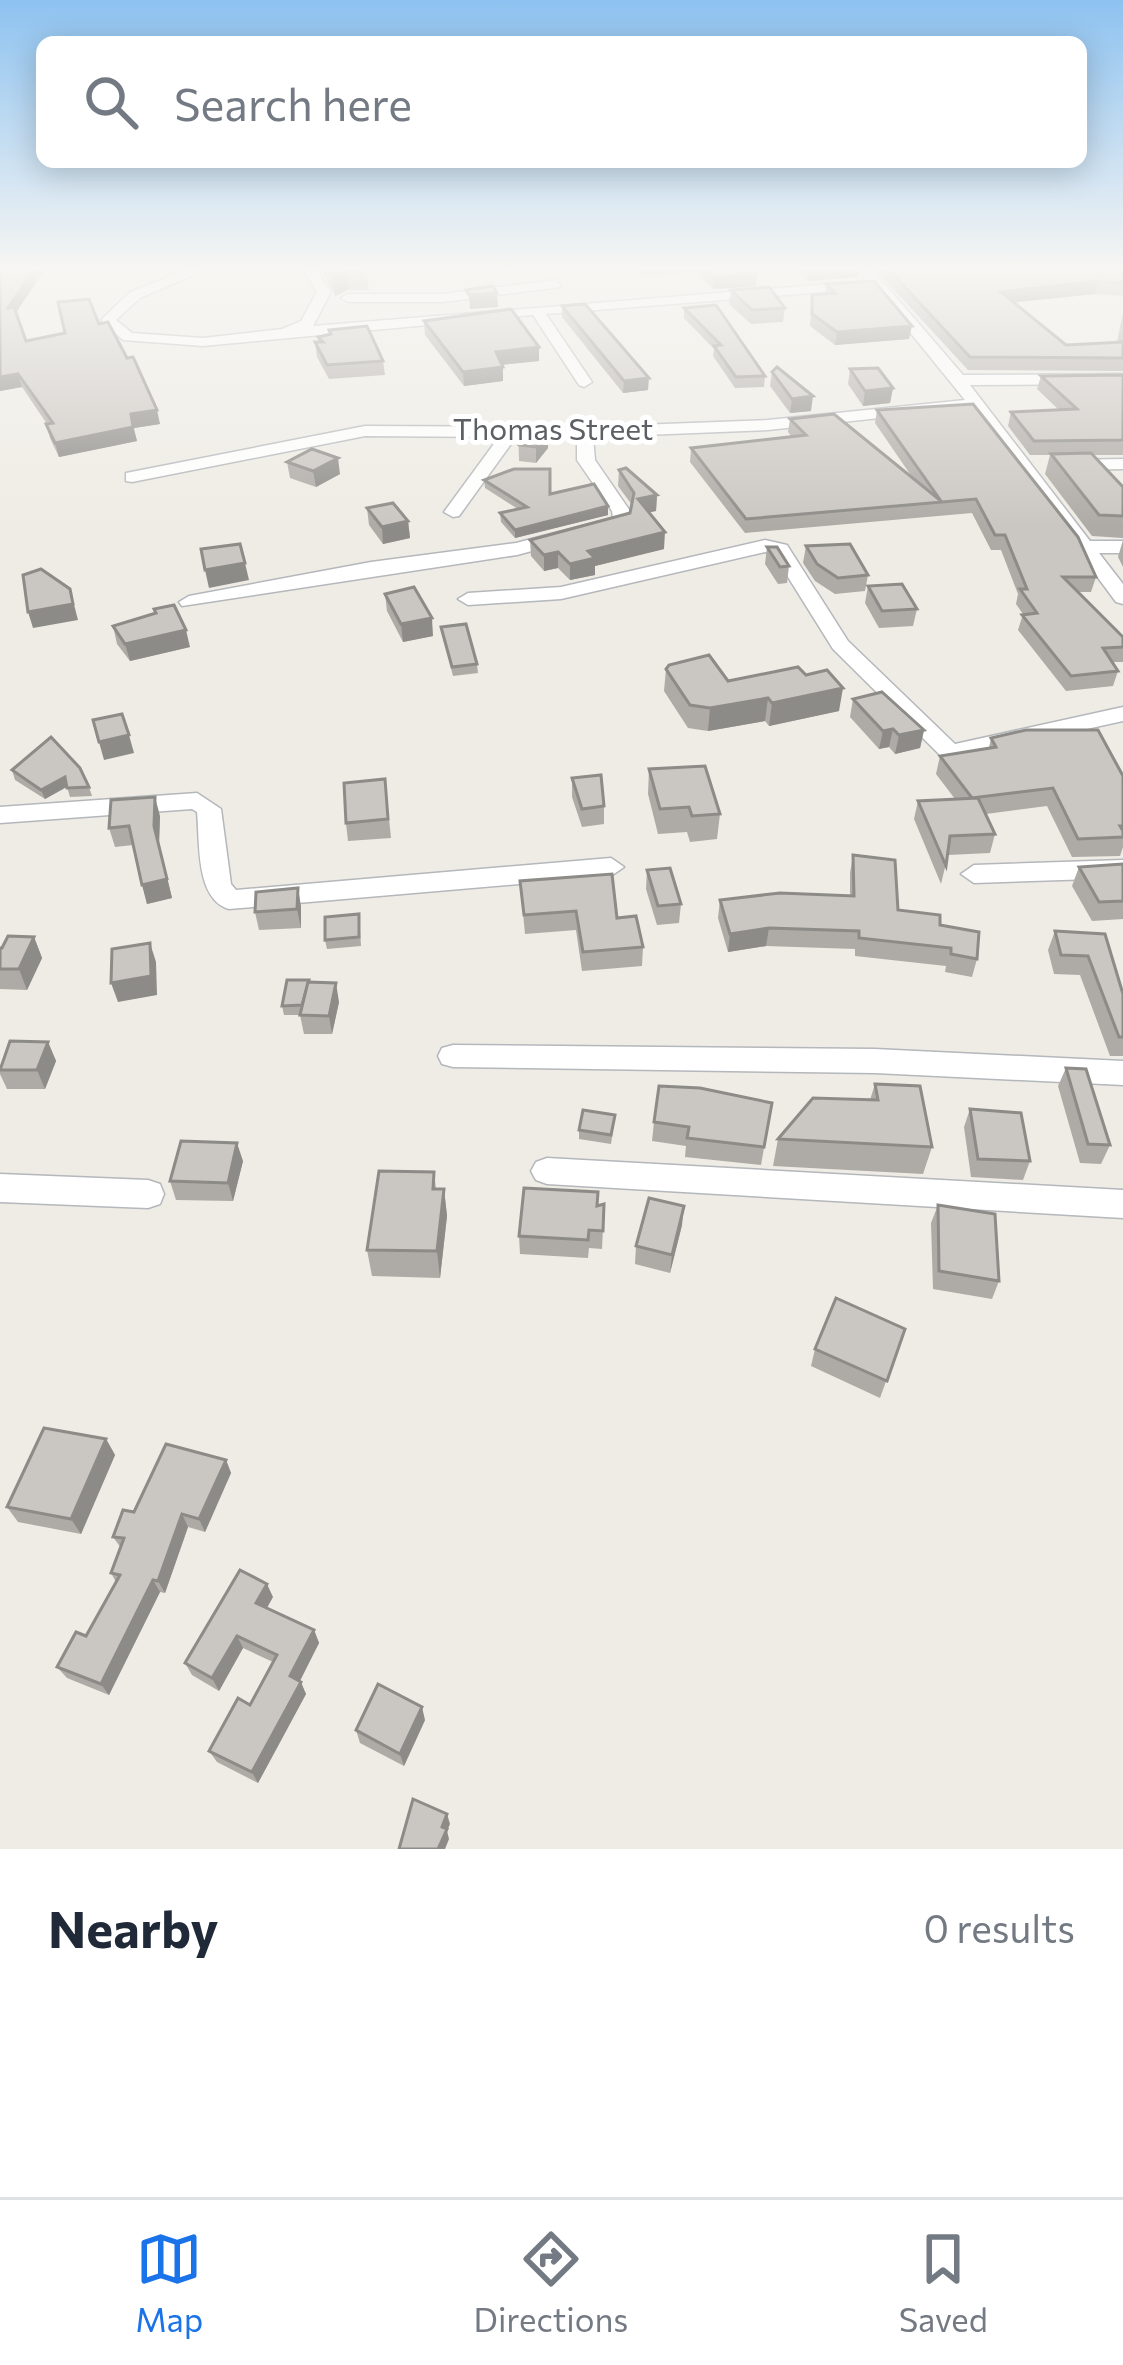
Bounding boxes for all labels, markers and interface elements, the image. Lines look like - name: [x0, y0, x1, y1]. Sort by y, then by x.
- search box: [36, 36, 1087, 168]
- icon: search: [78, 69, 144, 135]
- text: Search here: [174, 75, 412, 130]
- street label: Thomas Street: [453, 409, 653, 446]
- text: Nearby: [48, 1896, 218, 1959]
- text: 0 results: [923, 1903, 1075, 1951]
- tab: Map: [135, 2226, 203, 2339]
- tab: Directions: [474, 2226, 628, 2339]
- tab: Saved: [899, 2226, 988, 2339]

